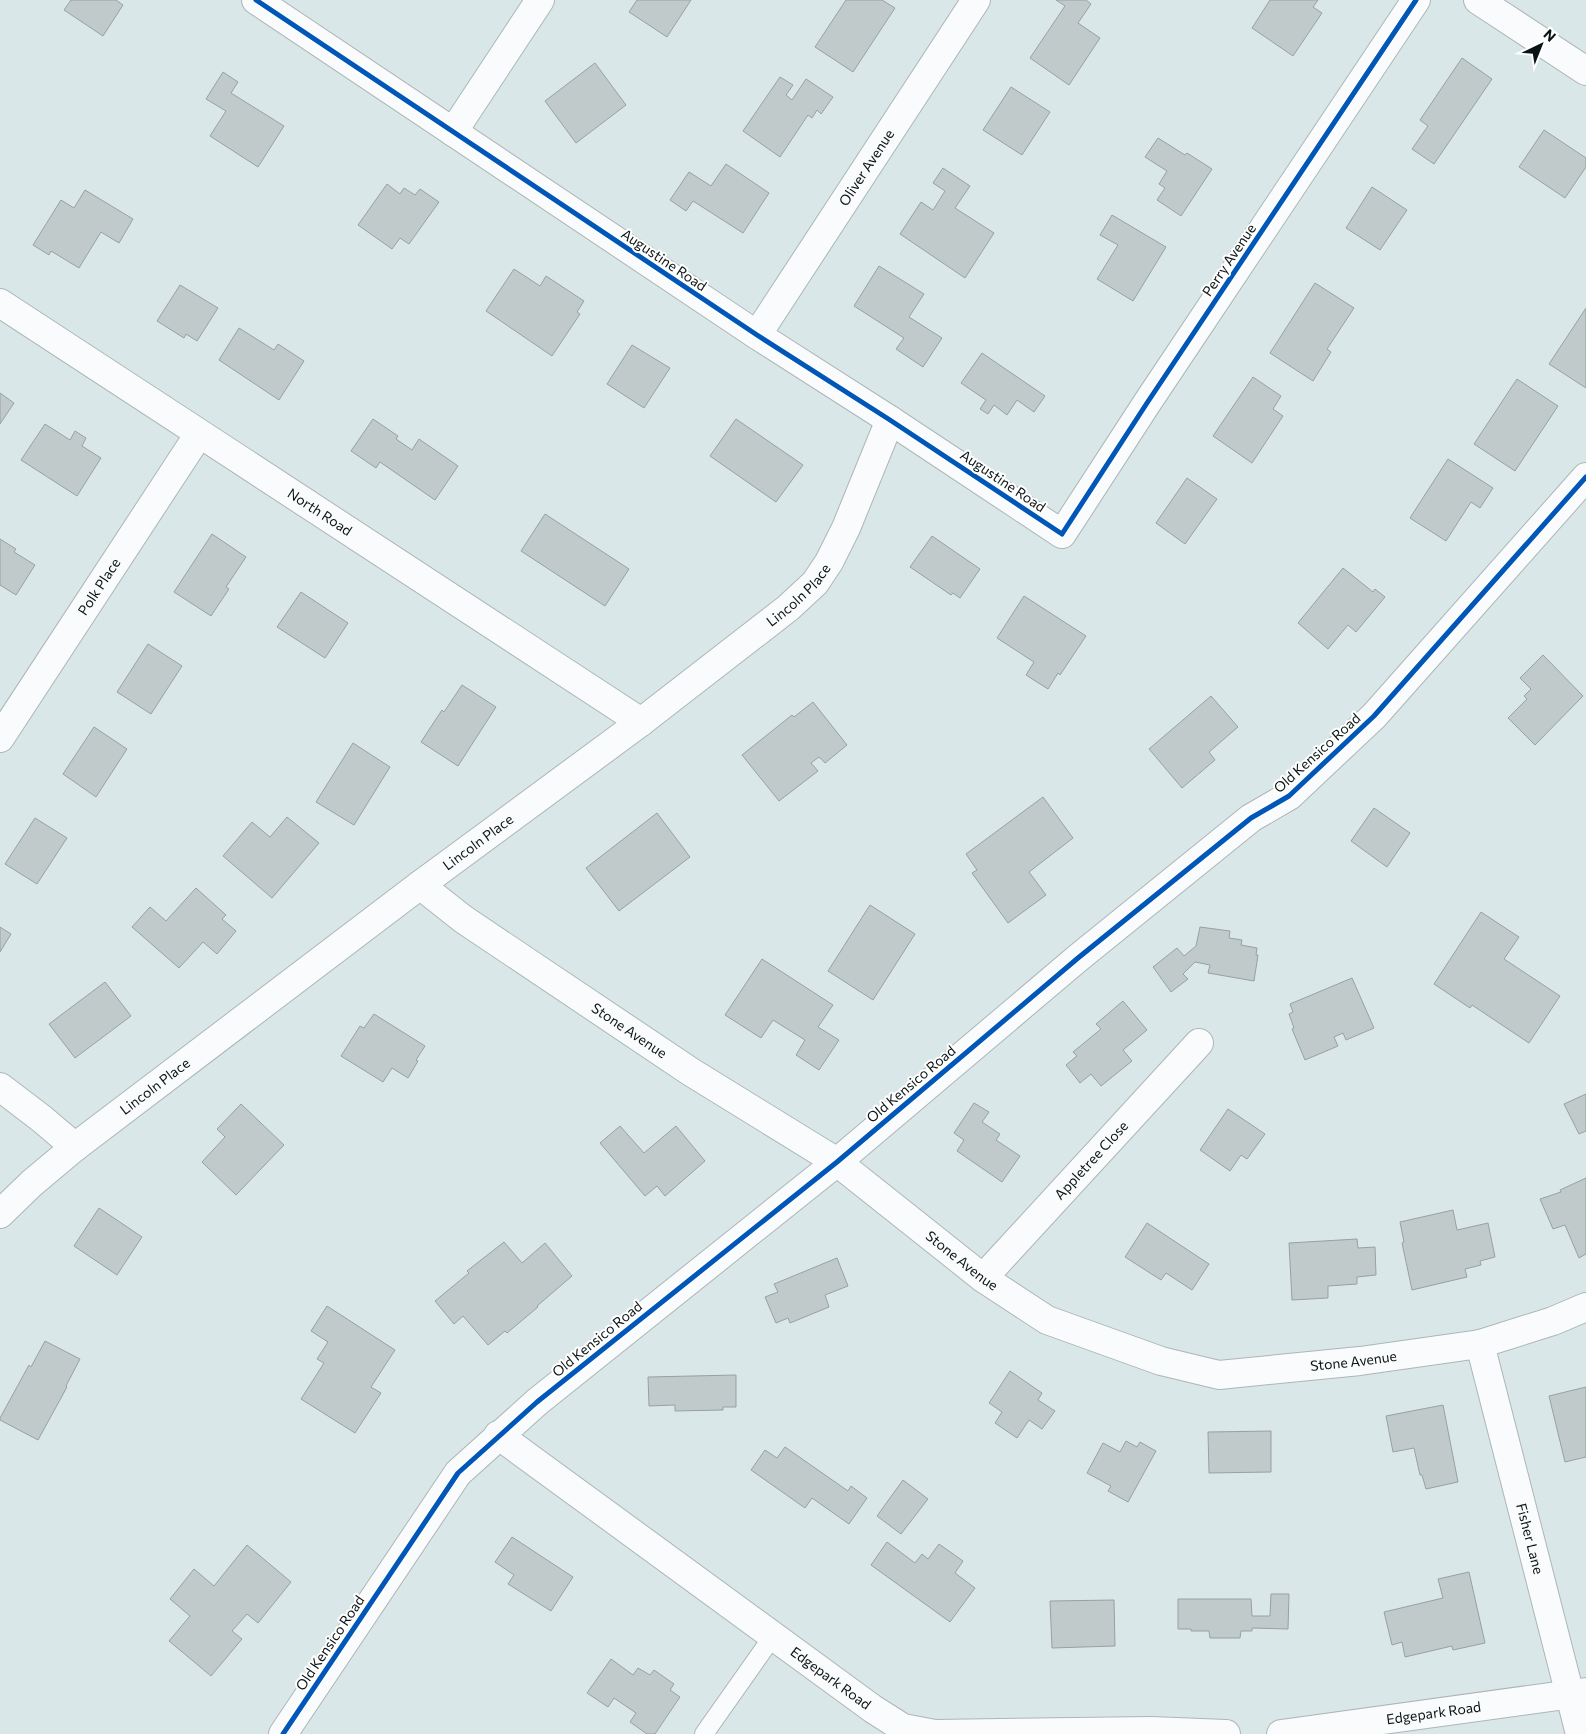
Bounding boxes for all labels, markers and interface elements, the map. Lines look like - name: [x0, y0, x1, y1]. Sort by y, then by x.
- north arrow: [1516, 20, 1566, 70]
- text: N: [1541, 25, 1560, 45]
- street label: Oliver Avenue: [835, 126, 897, 209]
- street label: Perry Avenue: [1198, 220, 1259, 299]
- street label: Augustine Road: [618, 225, 710, 294]
- street label: Augustine Road: [957, 446, 1049, 515]
- street label: North Road: [285, 484, 356, 539]
- street label: Polk Place: [74, 555, 124, 618]
- street label: Lincoln Place: [763, 560, 834, 630]
- street label: Old Kensico Road: [1270, 709, 1363, 796]
- street label: Lincoln Place: [439, 810, 516, 873]
- street label: Stone Avenue: [589, 999, 670, 1061]
- street label: Old Kensico Road: [863, 1042, 959, 1126]
- street label: Lincoln Place: [116, 1054, 193, 1118]
- street label: Appletree Close: [1051, 1117, 1131, 1203]
- street label: Stone Avenue: [923, 1227, 1001, 1294]
- street label: Old Kensico Road: [548, 1297, 645, 1380]
- street label: Stone Avenue: [1309, 1347, 1398, 1374]
- street label: Fisher Lane: [1513, 1501, 1548, 1576]
- street label: Old Kensico Road: [292, 1592, 368, 1693]
- street label: Edgepark Road: [787, 1643, 875, 1713]
- street label: Edgepark Road: [1385, 1698, 1482, 1727]

